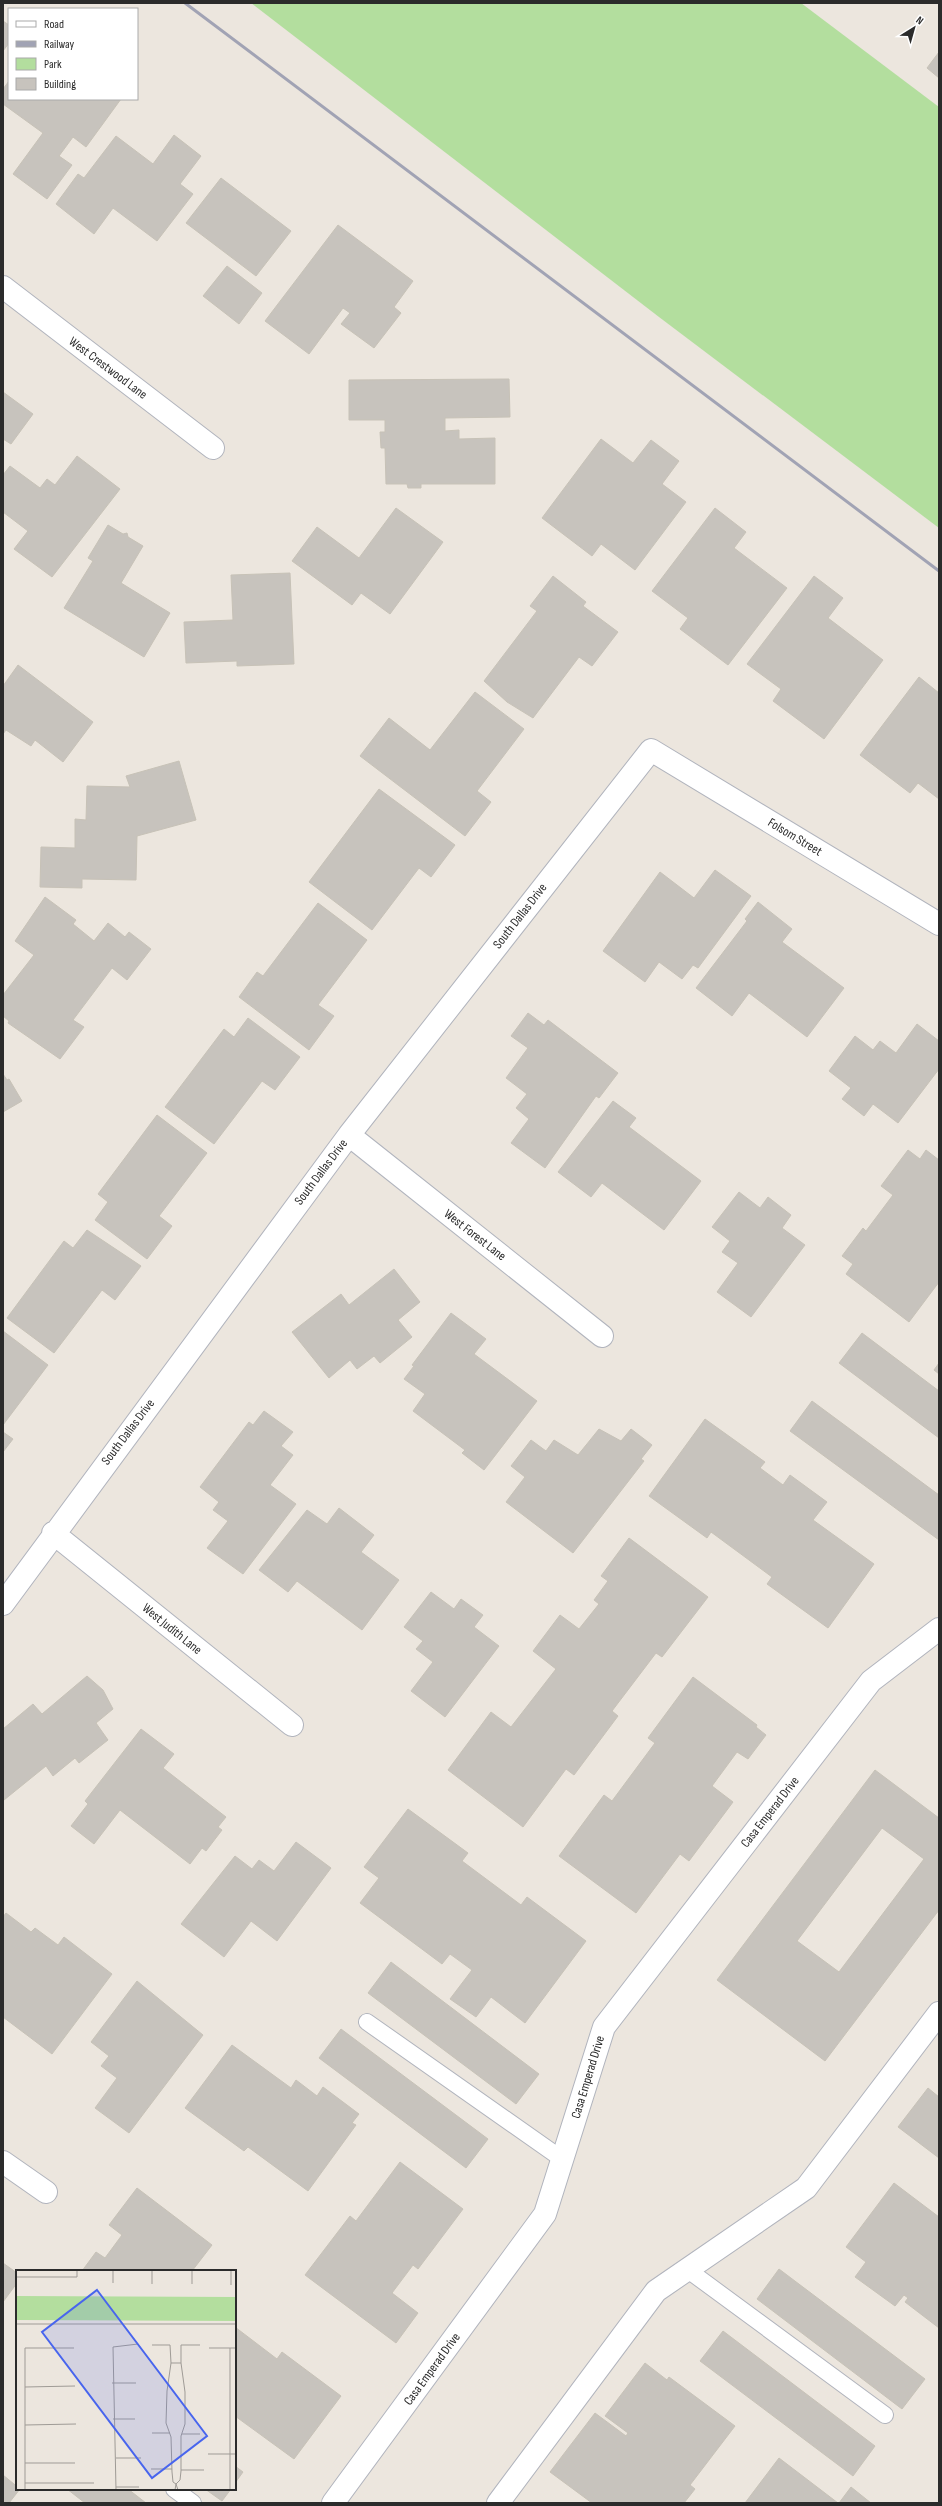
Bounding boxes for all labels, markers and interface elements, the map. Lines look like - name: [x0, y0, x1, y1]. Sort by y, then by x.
- legend: [8, 8, 138, 100]
- north arrow: [894, 8, 934, 48]
- text: N: [913, 13, 926, 27]
- text: Road: [44, 17, 64, 32]
- text: Railway: [44, 37, 75, 52]
- text: Park: [44, 57, 62, 72]
- text: Building: [44, 77, 76, 92]
- street label: West Crestwood Lane: [66, 333, 150, 403]
- street label: Folsom Street: [765, 815, 825, 859]
- street label: South Dallas Drive: [490, 880, 550, 952]
- street label: South Dallas Drive: [291, 1136, 351, 1208]
- street label: West Forest Lane: [441, 1206, 509, 1264]
- street label: South Dallas Drive: [98, 1396, 158, 1468]
- street label: West Judith Lane: [139, 1600, 205, 1658]
- street label: Casa Emperad Drive: [737, 1773, 803, 1851]
- street label: Casa Emperad Drive: [568, 2034, 608, 2120]
- inset map: [16, 2270, 236, 2490]
- street label: Casa Emperad Drive: [400, 2330, 464, 2408]

